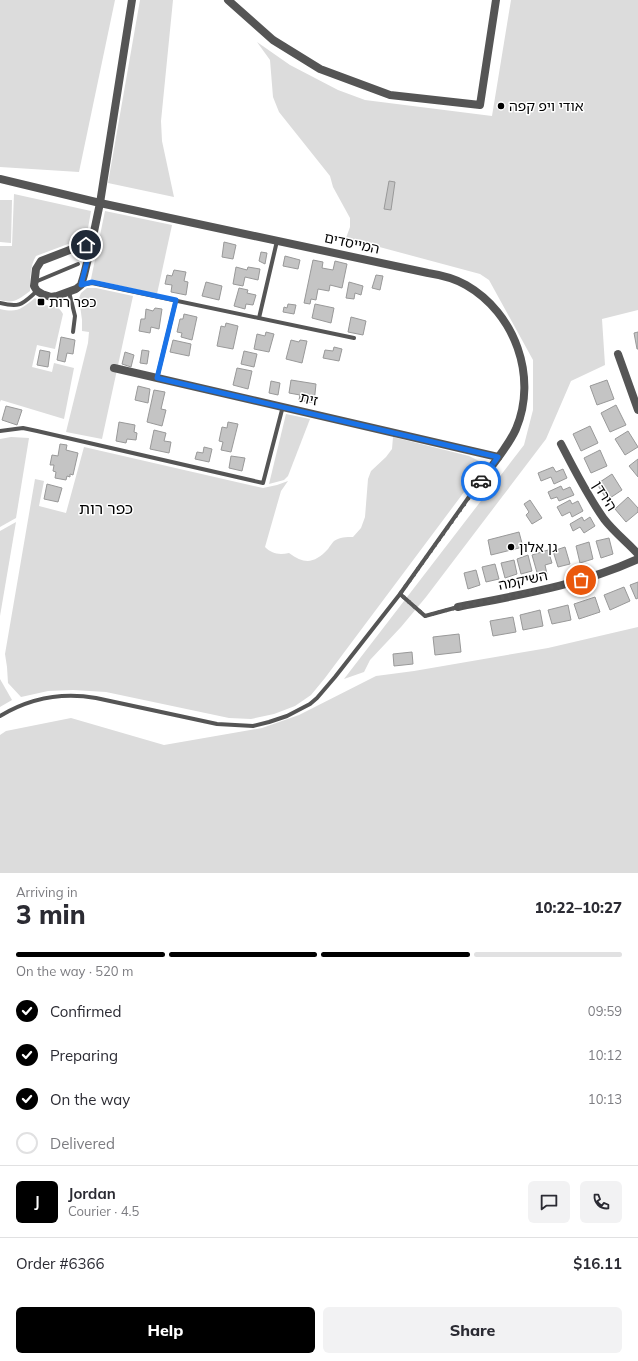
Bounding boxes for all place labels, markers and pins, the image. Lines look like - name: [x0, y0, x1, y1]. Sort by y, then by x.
- place label: אודי ויפ קפה: [509, 97, 584, 115]
- marker: אודי ויפ קפה: [496, 101, 506, 111]
- pin: [69, 228, 103, 262]
- place label: כפר רות: [49, 293, 96, 311]
- marker: כפר רות: [36, 297, 46, 307]
- place label: גן אלון: [519, 538, 557, 556]
- marker: גן אלון: [506, 542, 516, 552]
- pin: [564, 563, 598, 597]

